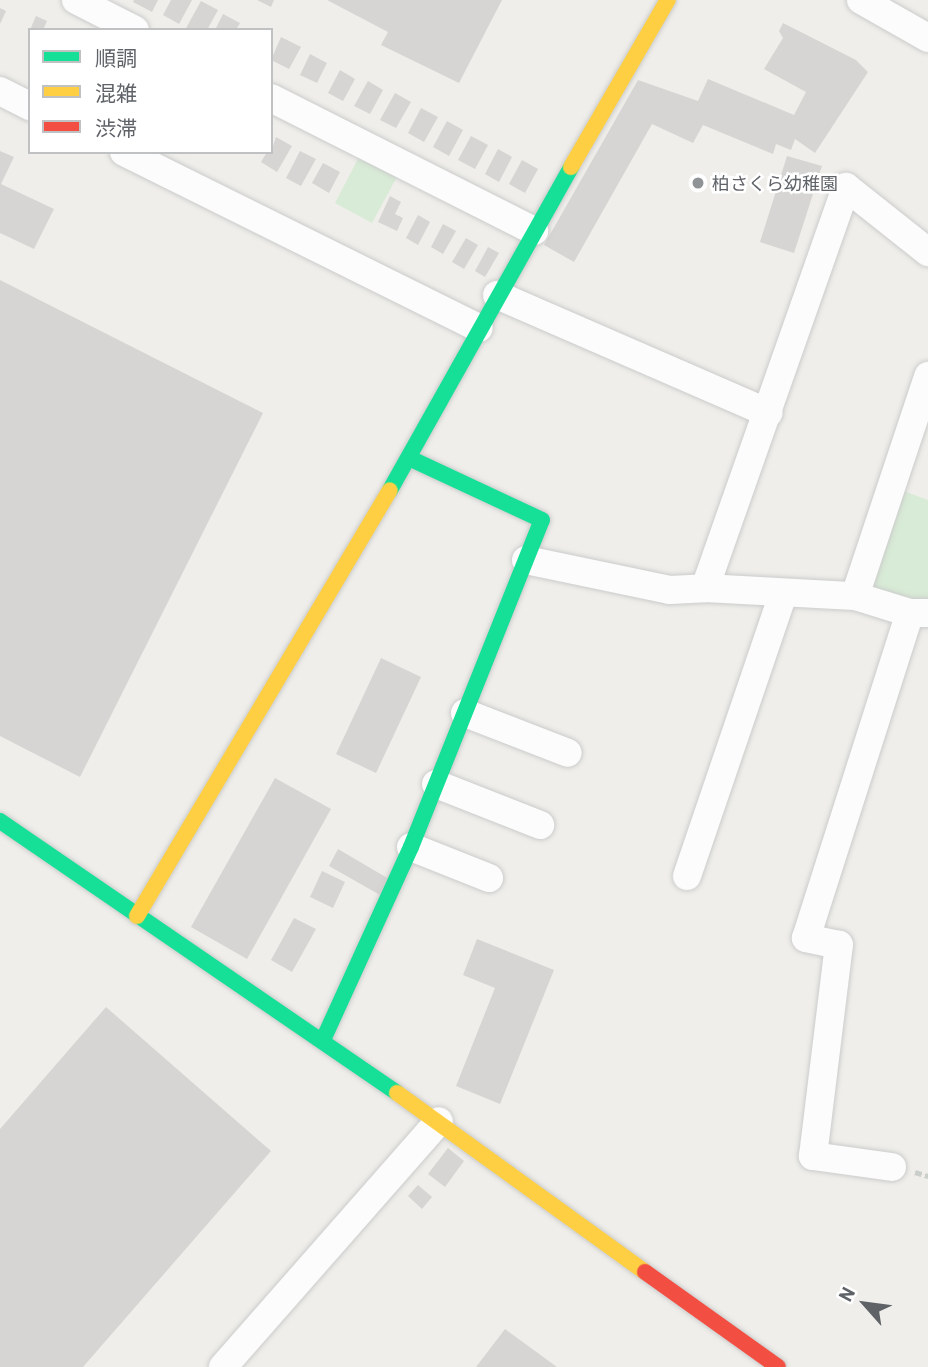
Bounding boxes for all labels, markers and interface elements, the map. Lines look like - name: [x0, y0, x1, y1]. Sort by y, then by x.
- legend: [28, 28, 273, 154]
- text: 順調: [95, 45, 137, 70]
- text: 混雑: [95, 80, 137, 105]
- text: 渋滞: [95, 115, 137, 140]
- place label: 柏さくら幼稚園: [712, 172, 838, 194]
- marker: 柏さくら幼稚園: [690, 175, 706, 191]
- north arrow: [830, 1269, 900, 1339]
- text: N: [833, 1283, 859, 1305]

